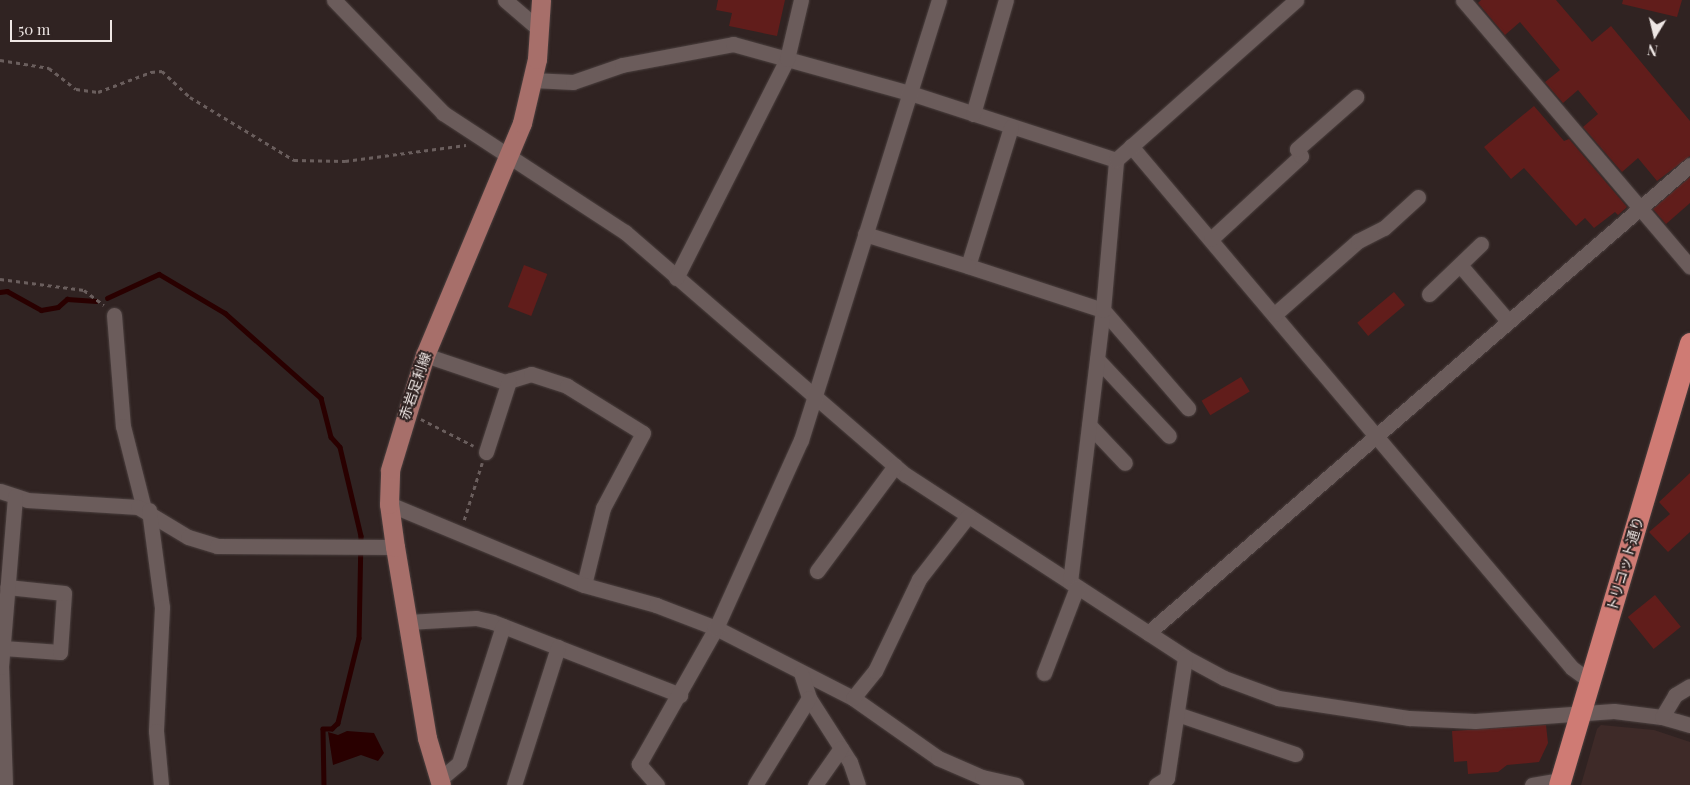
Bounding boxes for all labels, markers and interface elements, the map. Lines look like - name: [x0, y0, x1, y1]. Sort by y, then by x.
- scale bar: [12, 10, 115, 42]
- north arrow: [1630, 10, 1680, 60]
- text: 50 m: [18, 19, 50, 39]
- text: N: [1646, 40, 1659, 60]
- street label: 赤岩足利線: [396, 350, 434, 422]
- street label: トリコット通り: [1603, 515, 1647, 613]

